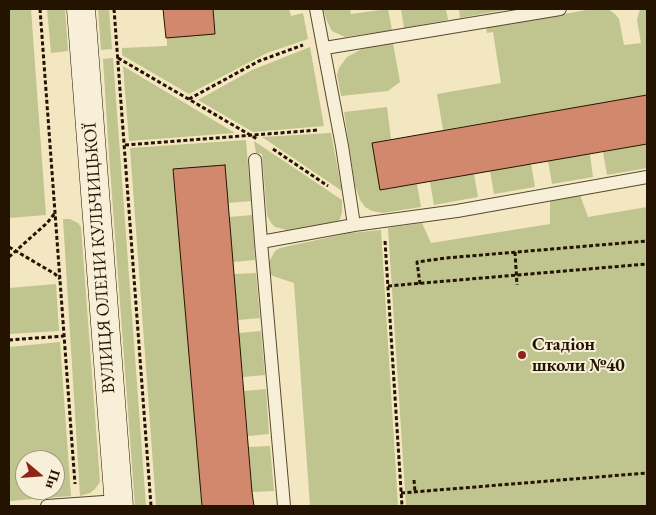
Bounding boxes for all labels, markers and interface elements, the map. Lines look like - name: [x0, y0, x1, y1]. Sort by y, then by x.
- street label: ВУЛИЦЯ ОЛЕНИ КУЛЬЧИЦЬКОЇ: [80, 122, 120, 394]
- place label: Стадіон школи №40: [532, 334, 625, 376]
- marker: Стадіон школи №40: [516, 349, 528, 361]
- north arrow: [15, 450, 65, 500]
- text: Пн: [42, 467, 65, 491]

